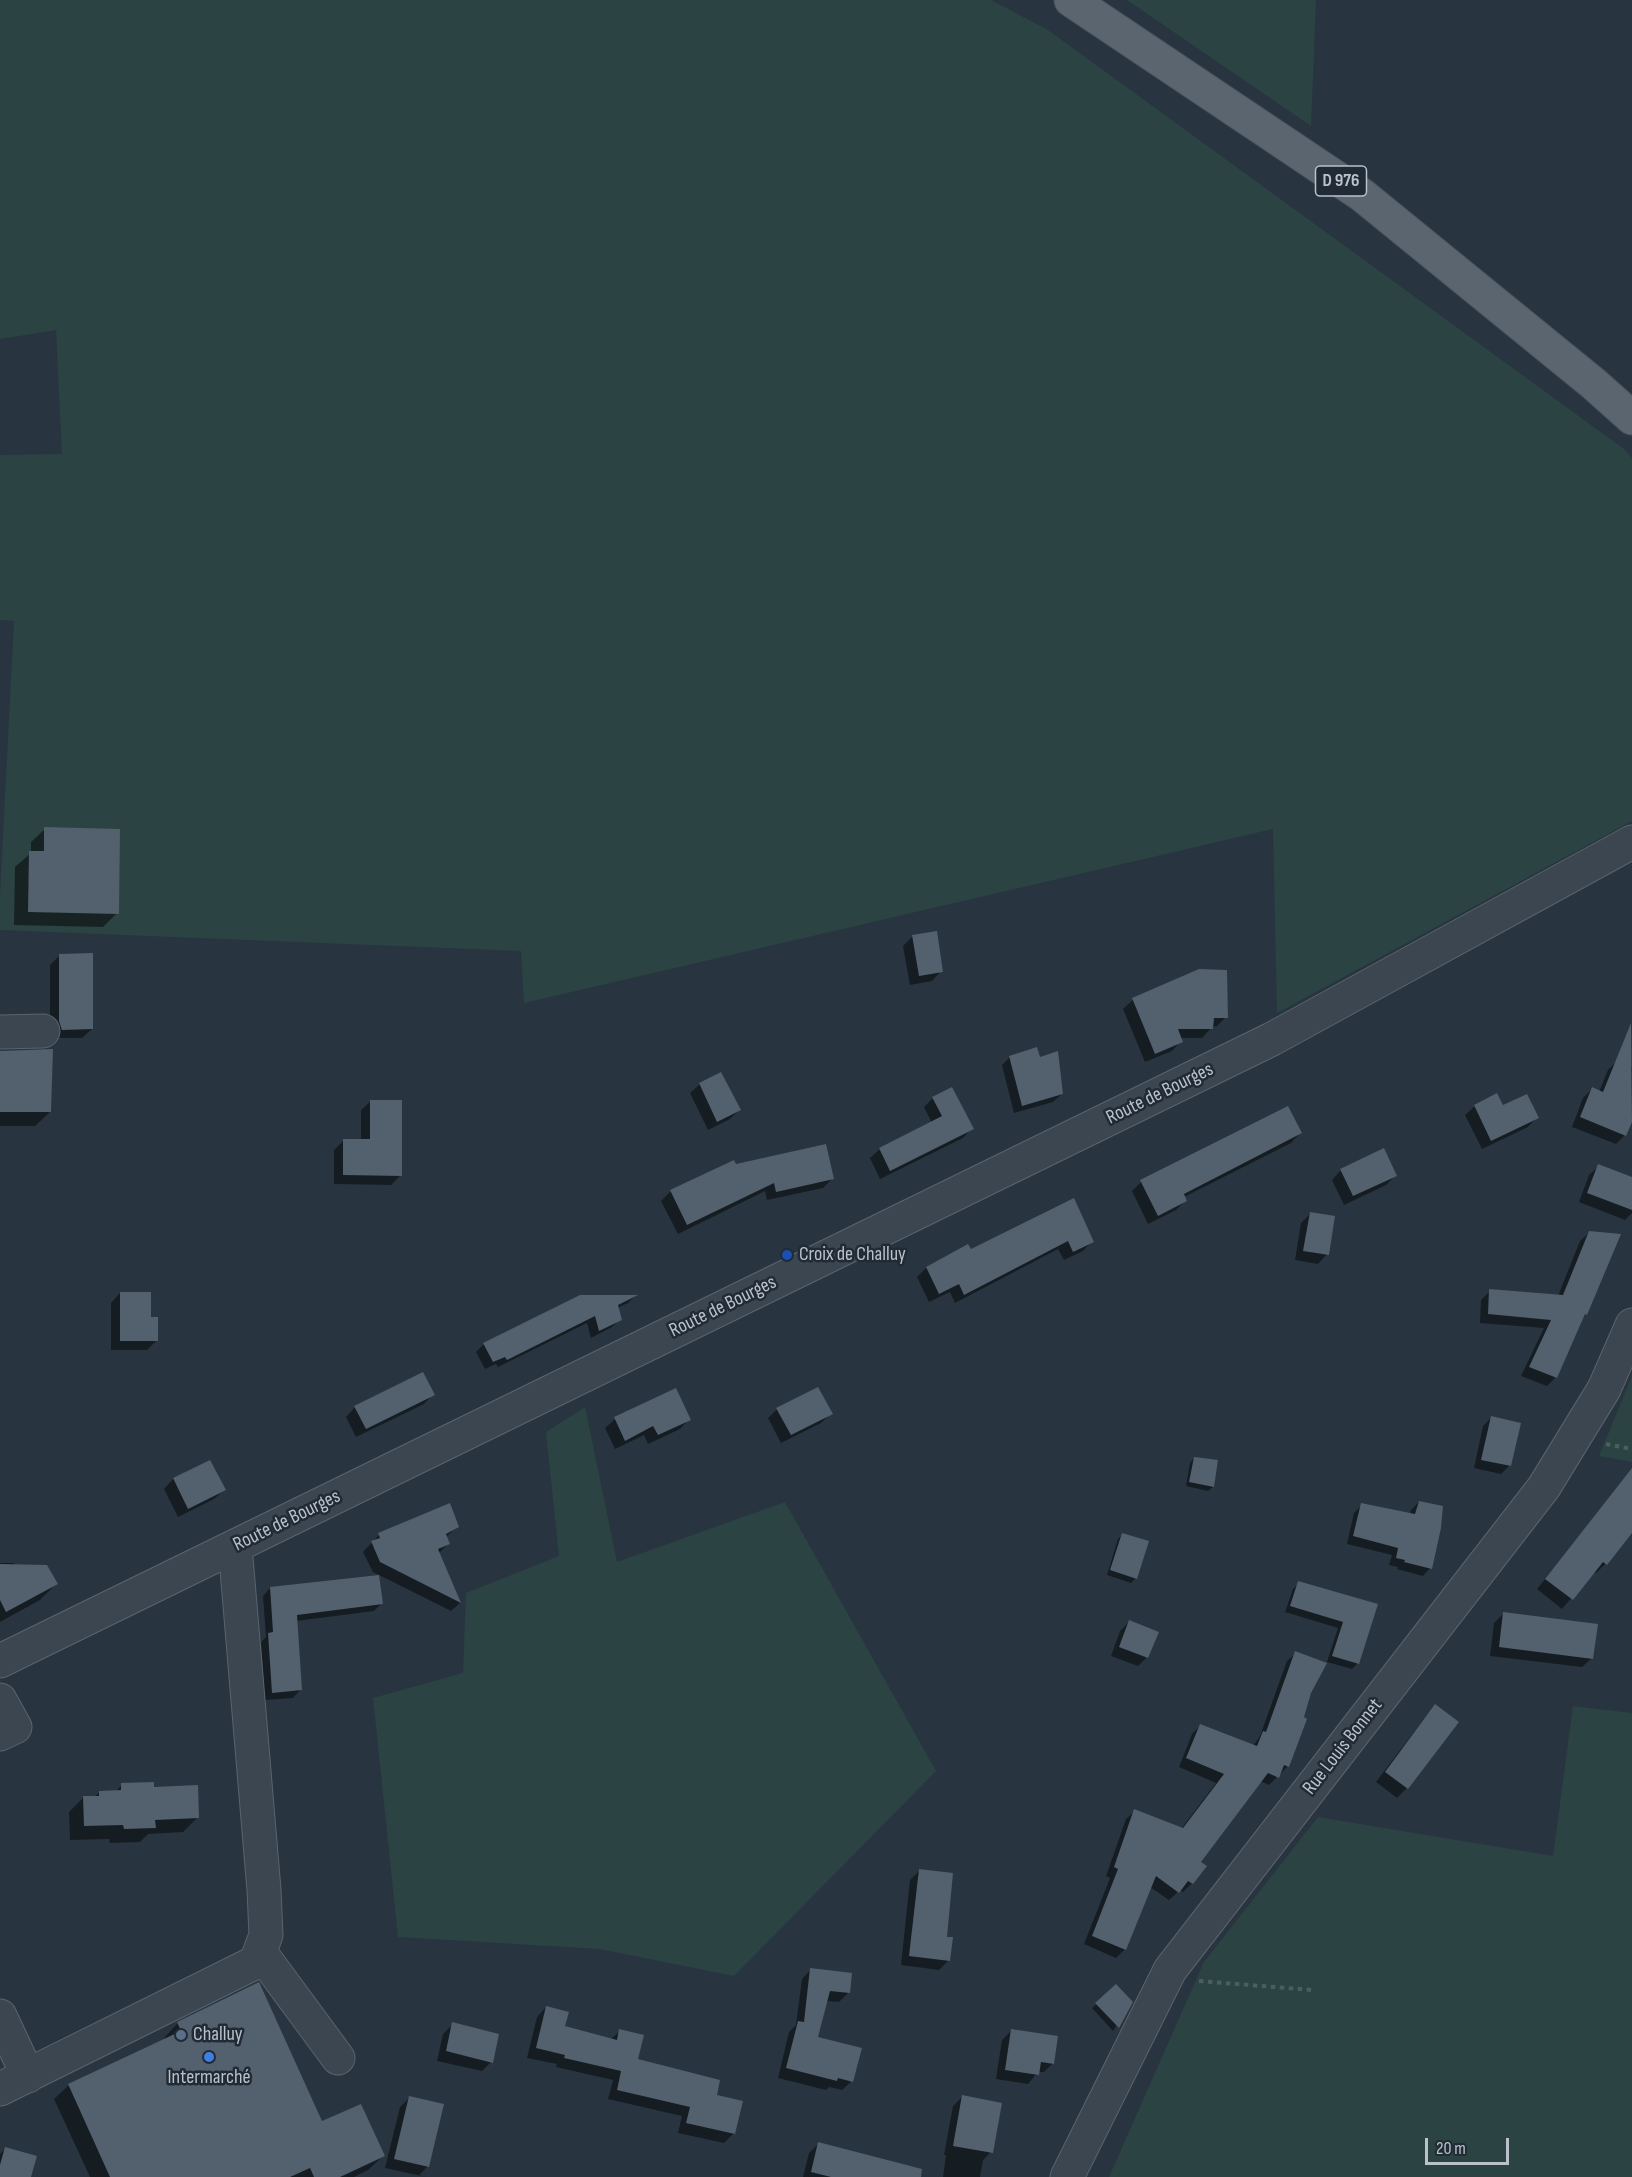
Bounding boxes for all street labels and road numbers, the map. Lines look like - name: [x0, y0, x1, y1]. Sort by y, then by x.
- road number: D 976: [1316, 166, 1366, 196]
- street label: Route de Bourges: [1102, 1058, 1218, 1130]
- street label: Route de Bourges: [665, 1271, 781, 1343]
- street label: Route de Bourges: [229, 1485, 345, 1557]
- street label: Rue Louis Bonnet: [1298, 1694, 1388, 1800]

